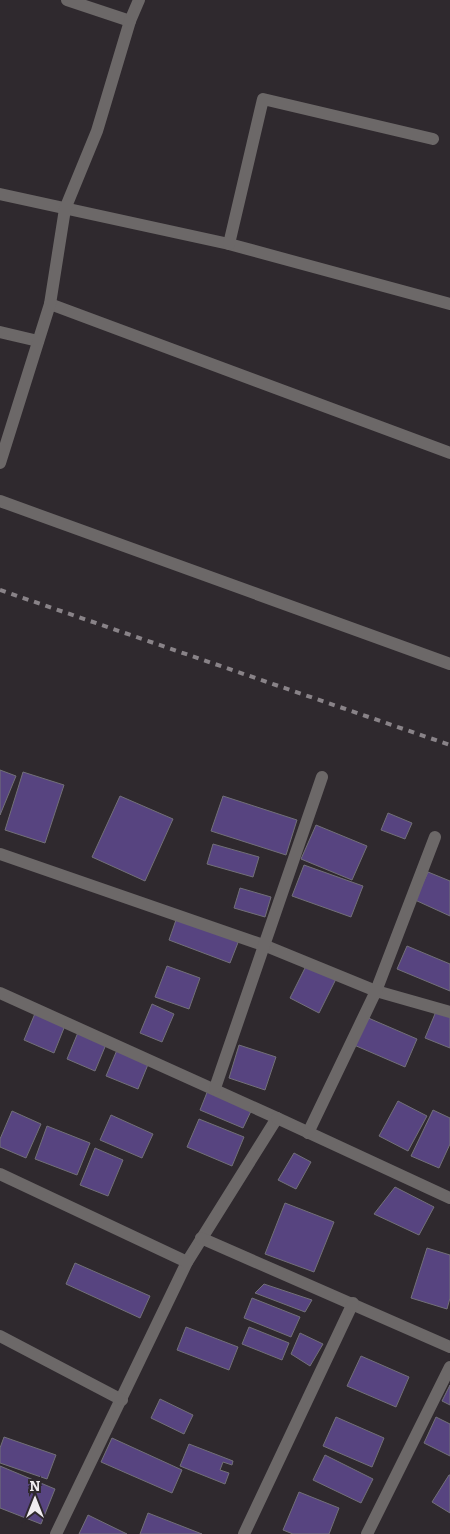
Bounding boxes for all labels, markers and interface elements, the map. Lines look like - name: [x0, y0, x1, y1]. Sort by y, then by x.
- north arrow: [10, 1474, 60, 1524]
- text: N: [30, 1478, 41, 1495]

